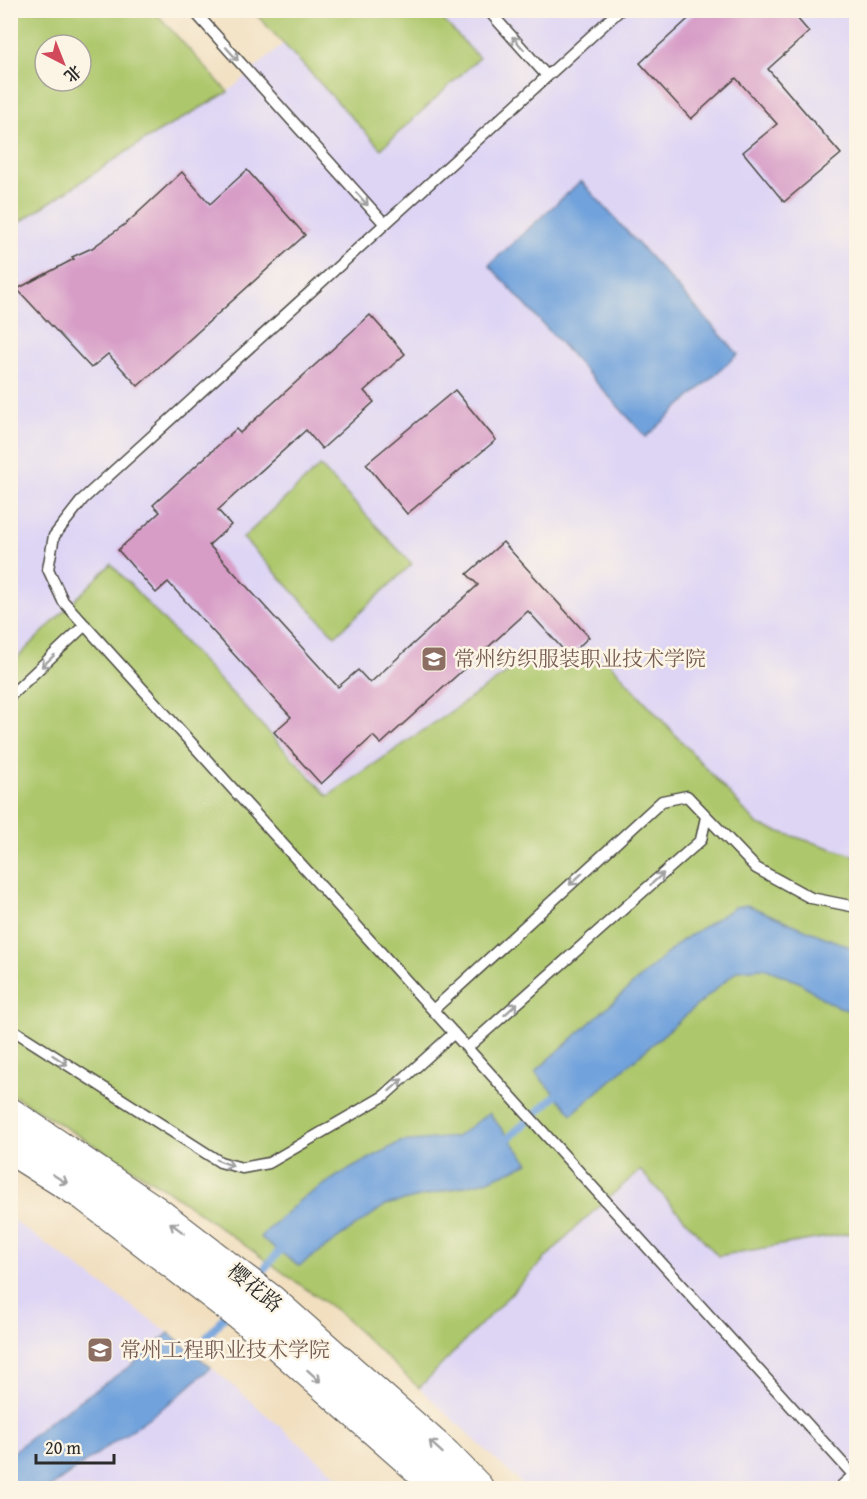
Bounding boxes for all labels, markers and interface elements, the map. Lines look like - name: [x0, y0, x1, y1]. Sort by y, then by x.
- north arrow: [33, 33, 93, 93]
- one-way arrow: [511, 36, 525, 51]
- one-way arrow: [225, 46, 239, 61]
- text: 北: [59, 60, 87, 88]
- one-way arrow: [355, 191, 369, 206]
- place label: 常州纺织服装职业技术学院: [454, 643, 706, 674]
- school or university icon: 常州纺织服装职业技术学院: [419, 644, 449, 674]
- one-way arrow: [40, 653, 55, 668]
- one-way arrow: [569, 872, 584, 886]
- one-way arrow: [649, 872, 664, 886]
- one-way arrow: [503, 1002, 518, 1016]
- one-way arrow: [51, 1054, 68, 1066]
- one-way arrow: [388, 1078, 403, 1092]
- one-way arrow: [215, 1158, 234, 1169]
- one-way arrow: [51, 1173, 68, 1185]
- one-way arrow: [169, 1222, 185, 1235]
- street label: 樱花路: [221, 1256, 290, 1319]
- place label: 常州工程职业技术学院: [120, 1334, 330, 1365]
- school or university icon: 常州工程职业技术学院: [85, 1335, 115, 1365]
- one-way arrow: [306, 1369, 321, 1383]
- scale bar: [36, 1427, 114, 1465]
- text: 20 m: [45, 1434, 81, 1461]
- one-way arrow: [429, 1440, 444, 1454]

